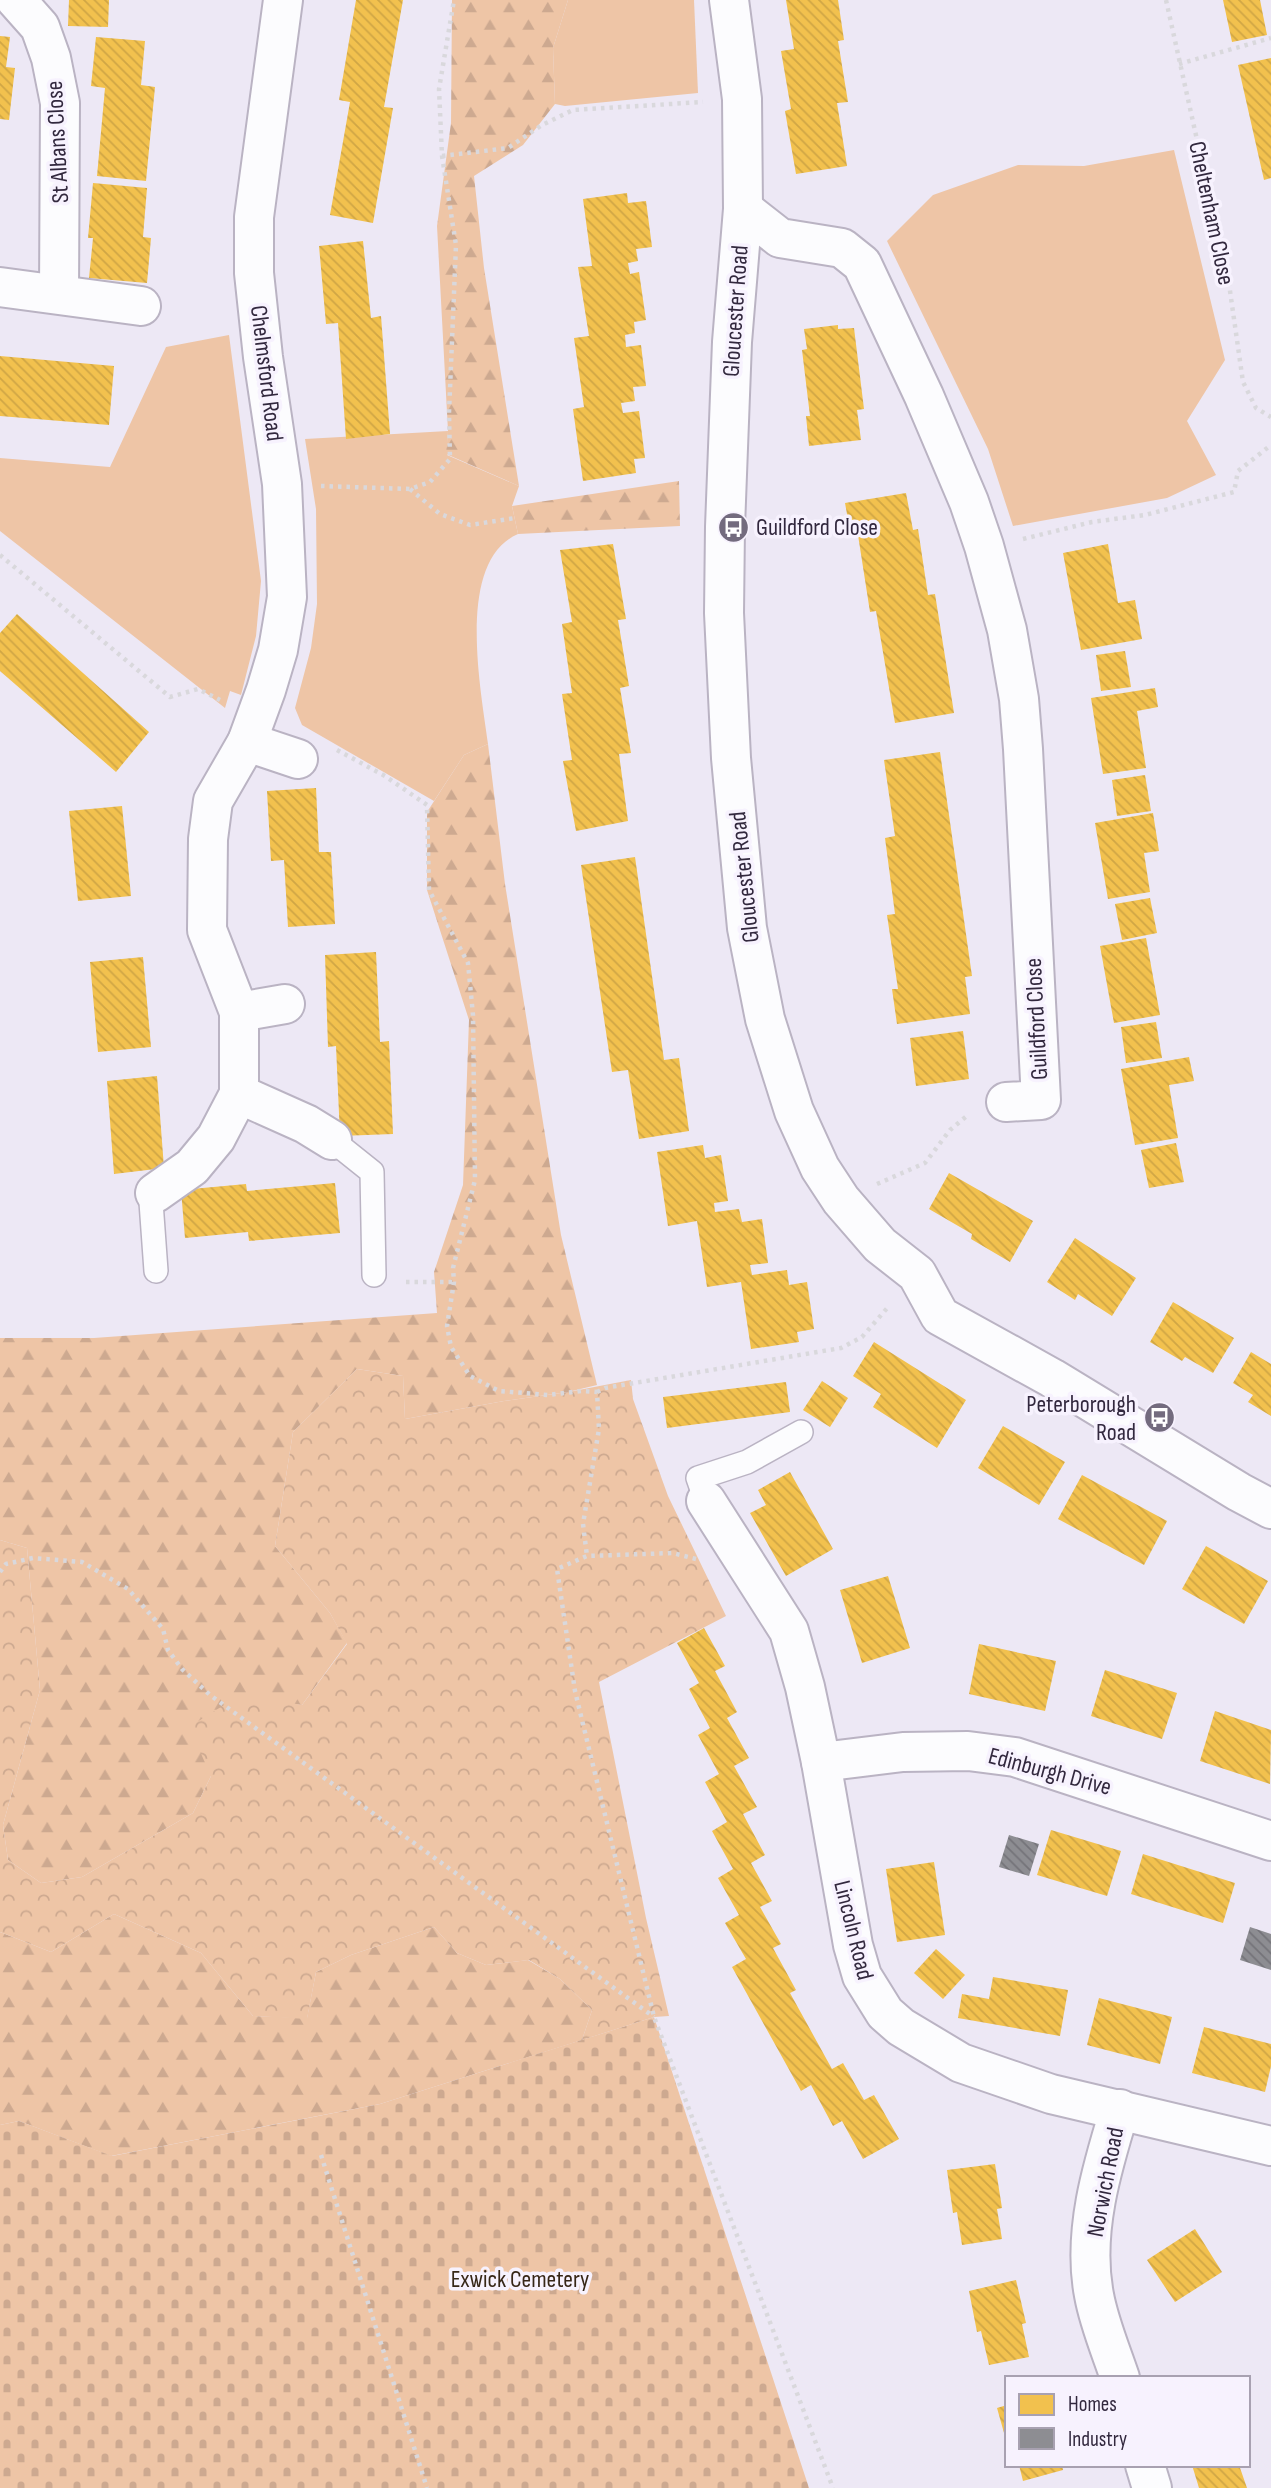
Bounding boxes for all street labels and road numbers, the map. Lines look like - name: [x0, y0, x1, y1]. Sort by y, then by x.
- street label: St Albans Close: [40, 80, 75, 204]
- street label: Cheltenham Close: [1182, 139, 1241, 288]
- street label: Gloucester Road: [716, 244, 755, 378]
- street label: Chelmsford Road: [244, 303, 289, 443]
- street label: Gloucester Road: [723, 810, 766, 944]
- street label: Guildford Close: [1019, 957, 1054, 1081]
- street label: Edinburgh Drive: [985, 1741, 1115, 1802]
- street label: Lincoln Road: [827, 1877, 880, 1983]
- street label: Norwich Road: [1081, 2125, 1130, 2239]

